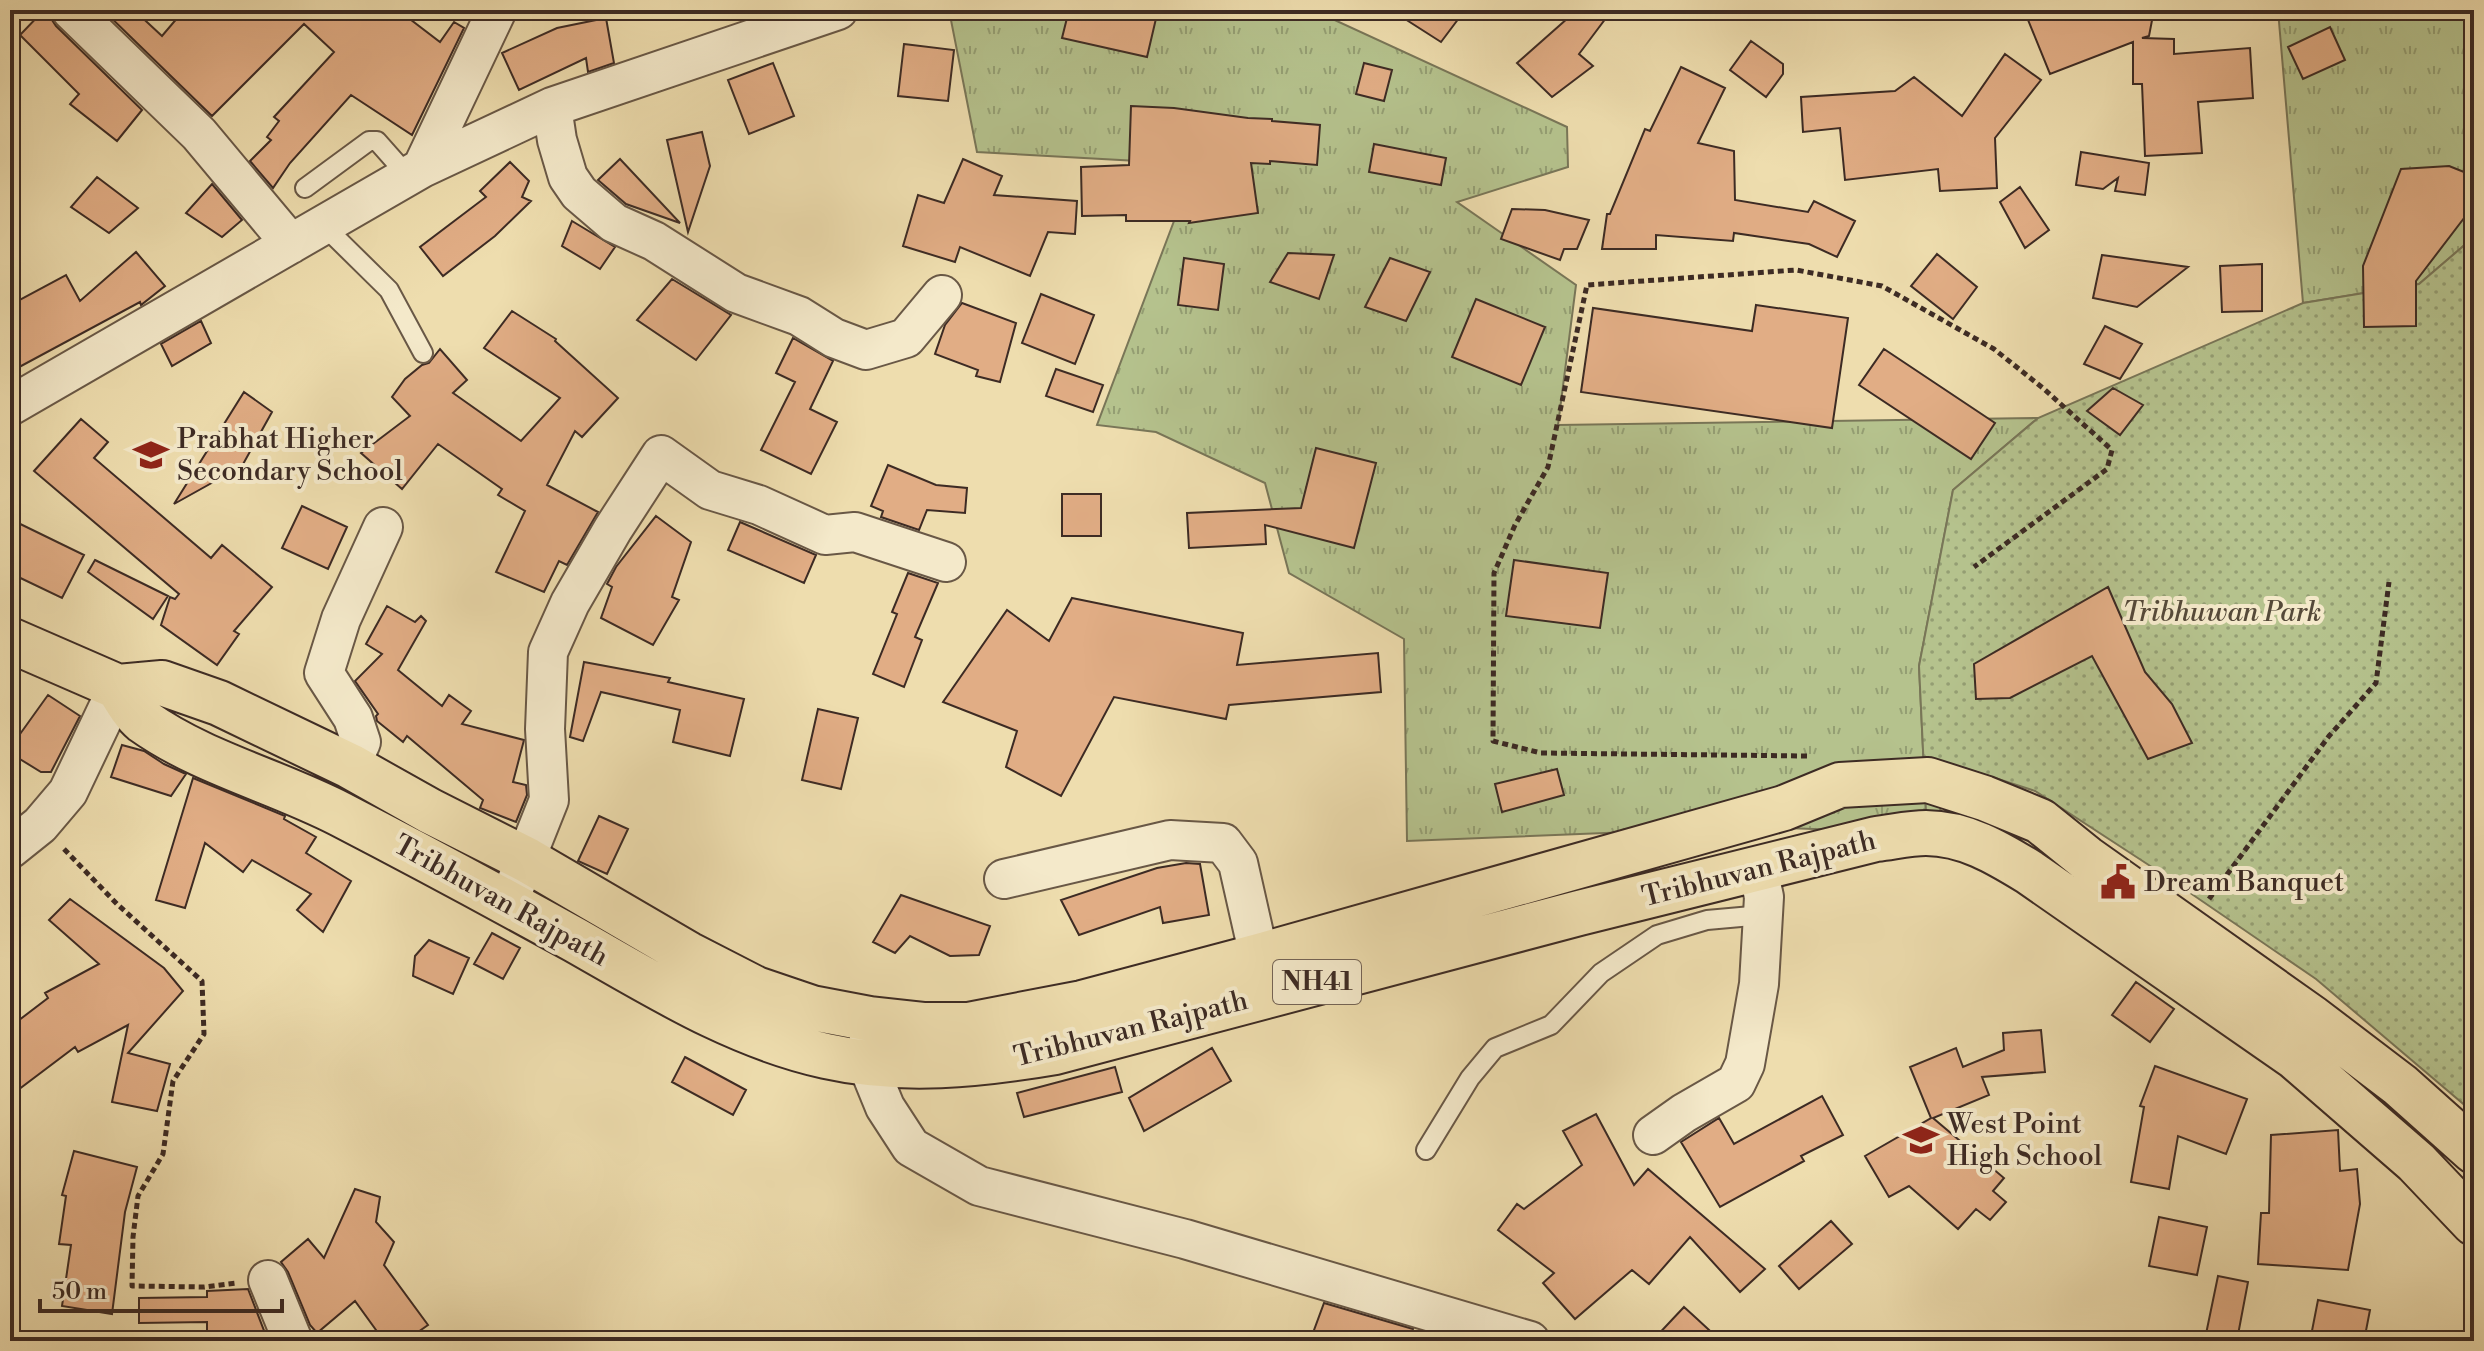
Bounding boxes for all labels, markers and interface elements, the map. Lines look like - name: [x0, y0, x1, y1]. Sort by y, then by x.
- place label: Prabhat Higher Secondary School: [177, 422, 403, 489]
- school or university icon: Prabhat Higher Secondary School: [132, 436, 170, 474]
- park label: Tribhuwan Park: [2123, 595, 2322, 630]
- street label: Tribhuvan Rajpath: [1638, 823, 1880, 915]
- street label: Tribhuvan Rajpath: [388, 828, 615, 975]
- public building icon: Dream Banquet: [2099, 863, 2137, 901]
- place label: Dream Banquet: [2144, 865, 2344, 900]
- road number: NH41: [1273, 960, 1361, 1004]
- street label: Tribhuvan Rajpath: [1010, 983, 1252, 1075]
- place label: West Point High School: [1946, 1107, 2102, 1174]
- school or university icon: West Point High School: [1902, 1121, 1940, 1159]
- scale bar: [40, 1263, 282, 1313]
- text: 50 m: [52, 1277, 107, 1307]

